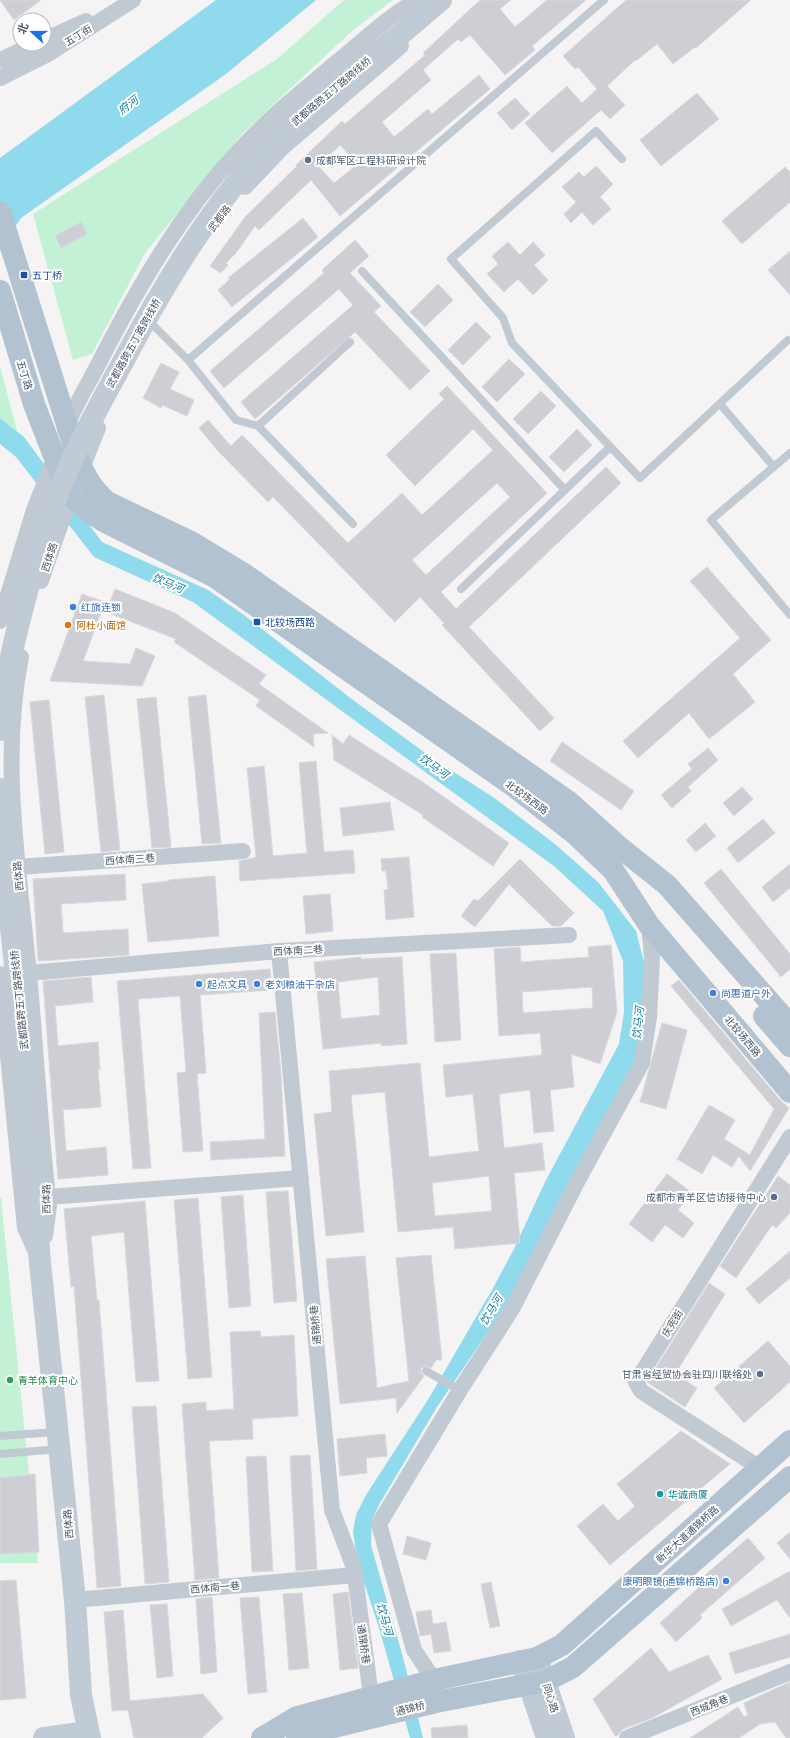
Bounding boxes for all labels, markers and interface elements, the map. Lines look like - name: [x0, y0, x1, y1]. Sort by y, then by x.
- north arrow: [12, 12, 52, 52]
- text: 北: [14, 21, 31, 36]
- street label: 五丁街: [62, 22, 94, 49]
- street label: 武都路跨五丁路跨线桥: [289, 54, 374, 129]
- water label: 府河: [115, 91, 143, 117]
- place label: 成都军区工程科研设计院: [316, 154, 426, 167]
- marker: 成都军区工程科研设计院: [303, 155, 313, 165]
- street label: 武都路: [205, 202, 234, 234]
- place label: 五丁桥: [32, 269, 62, 282]
- marker: 五丁桥: [19, 270, 29, 280]
- street label: 武都路跨五丁路跨线桥: [104, 296, 163, 390]
- street label: 五丁路: [14, 359, 35, 391]
- street label: 西体路: [39, 541, 60, 573]
- water label: 饮马河: [150, 570, 188, 597]
- place label: 红旗连锁: [81, 601, 121, 614]
- marker: 红旗连锁: [68, 602, 78, 612]
- place label: 北较场西路: [265, 616, 315, 629]
- marker: 北较场西路: [252, 617, 262, 627]
- place label: 阿杜小面馆: [76, 619, 126, 632]
- marker: 阿杜小面馆: [63, 620, 73, 630]
- water label: 饮马河: [417, 750, 453, 783]
- street label: 北较场西路: [503, 777, 551, 817]
- street label: 西体南三巷: [105, 851, 155, 868]
- street label: 西体路: [10, 860, 27, 892]
- street label: 西体南二巷: [273, 943, 323, 958]
- street label: 武都路跨五丁路跨线桥: [8, 950, 31, 1050]
- place label: 起点文具: [207, 978, 247, 991]
- place label: 老刘粮油干杂店: [265, 978, 335, 991]
- marker: 起点文具: [194, 979, 204, 989]
- marker: 老刘粮油干杂店: [252, 979, 262, 989]
- place label: 尚惠道户外: [721, 987, 771, 1000]
- marker: 尚惠道户外: [708, 988, 718, 998]
- water label: 饮马河: [629, 1004, 647, 1040]
- street label: 北较场西路: [722, 1013, 764, 1060]
- street label: 西体路: [40, 1184, 53, 1214]
- place label: 成都市青羊区信访接待中心: [646, 1191, 766, 1204]
- marker: 成都市青羊区信访接待中心: [769, 1192, 779, 1202]
- water label: 饮马河: [477, 1291, 507, 1328]
- street label: 通锦桥巷: [307, 1304, 324, 1345]
- street label: 庆宪街: [659, 1307, 686, 1339]
- place label: 甘肃省经贸协会驻四川联络处: [622, 1368, 752, 1381]
- marker: 甘肃省经贸协会驻四川联络处: [755, 1369, 765, 1379]
- place label: 青羊体育中心: [18, 1374, 78, 1387]
- marker: 青羊体育中心: [5, 1375, 15, 1385]
- place label: 华诚商厦: [668, 1488, 708, 1501]
- marker: 华诚商厦: [655, 1489, 665, 1499]
- street label: 新华大道通锦桥路: [653, 1503, 721, 1566]
- street label: 西体路: [61, 1508, 76, 1539]
- place label: 康明眼镜(通锦桥路店): [623, 1575, 718, 1588]
- marker: 康明眼镜(通锦桥路店): [721, 1576, 731, 1586]
- street label: 西体南一巷: [190, 1579, 241, 1596]
- water label: 饮马河: [374, 1601, 397, 1639]
- street label: 通锦桥巷: [354, 1623, 373, 1665]
- street label: 同心路: [540, 1682, 561, 1714]
- street label: 西城角巷: [688, 1692, 730, 1719]
- street label: 通锦桥: [394, 1699, 426, 1718]

